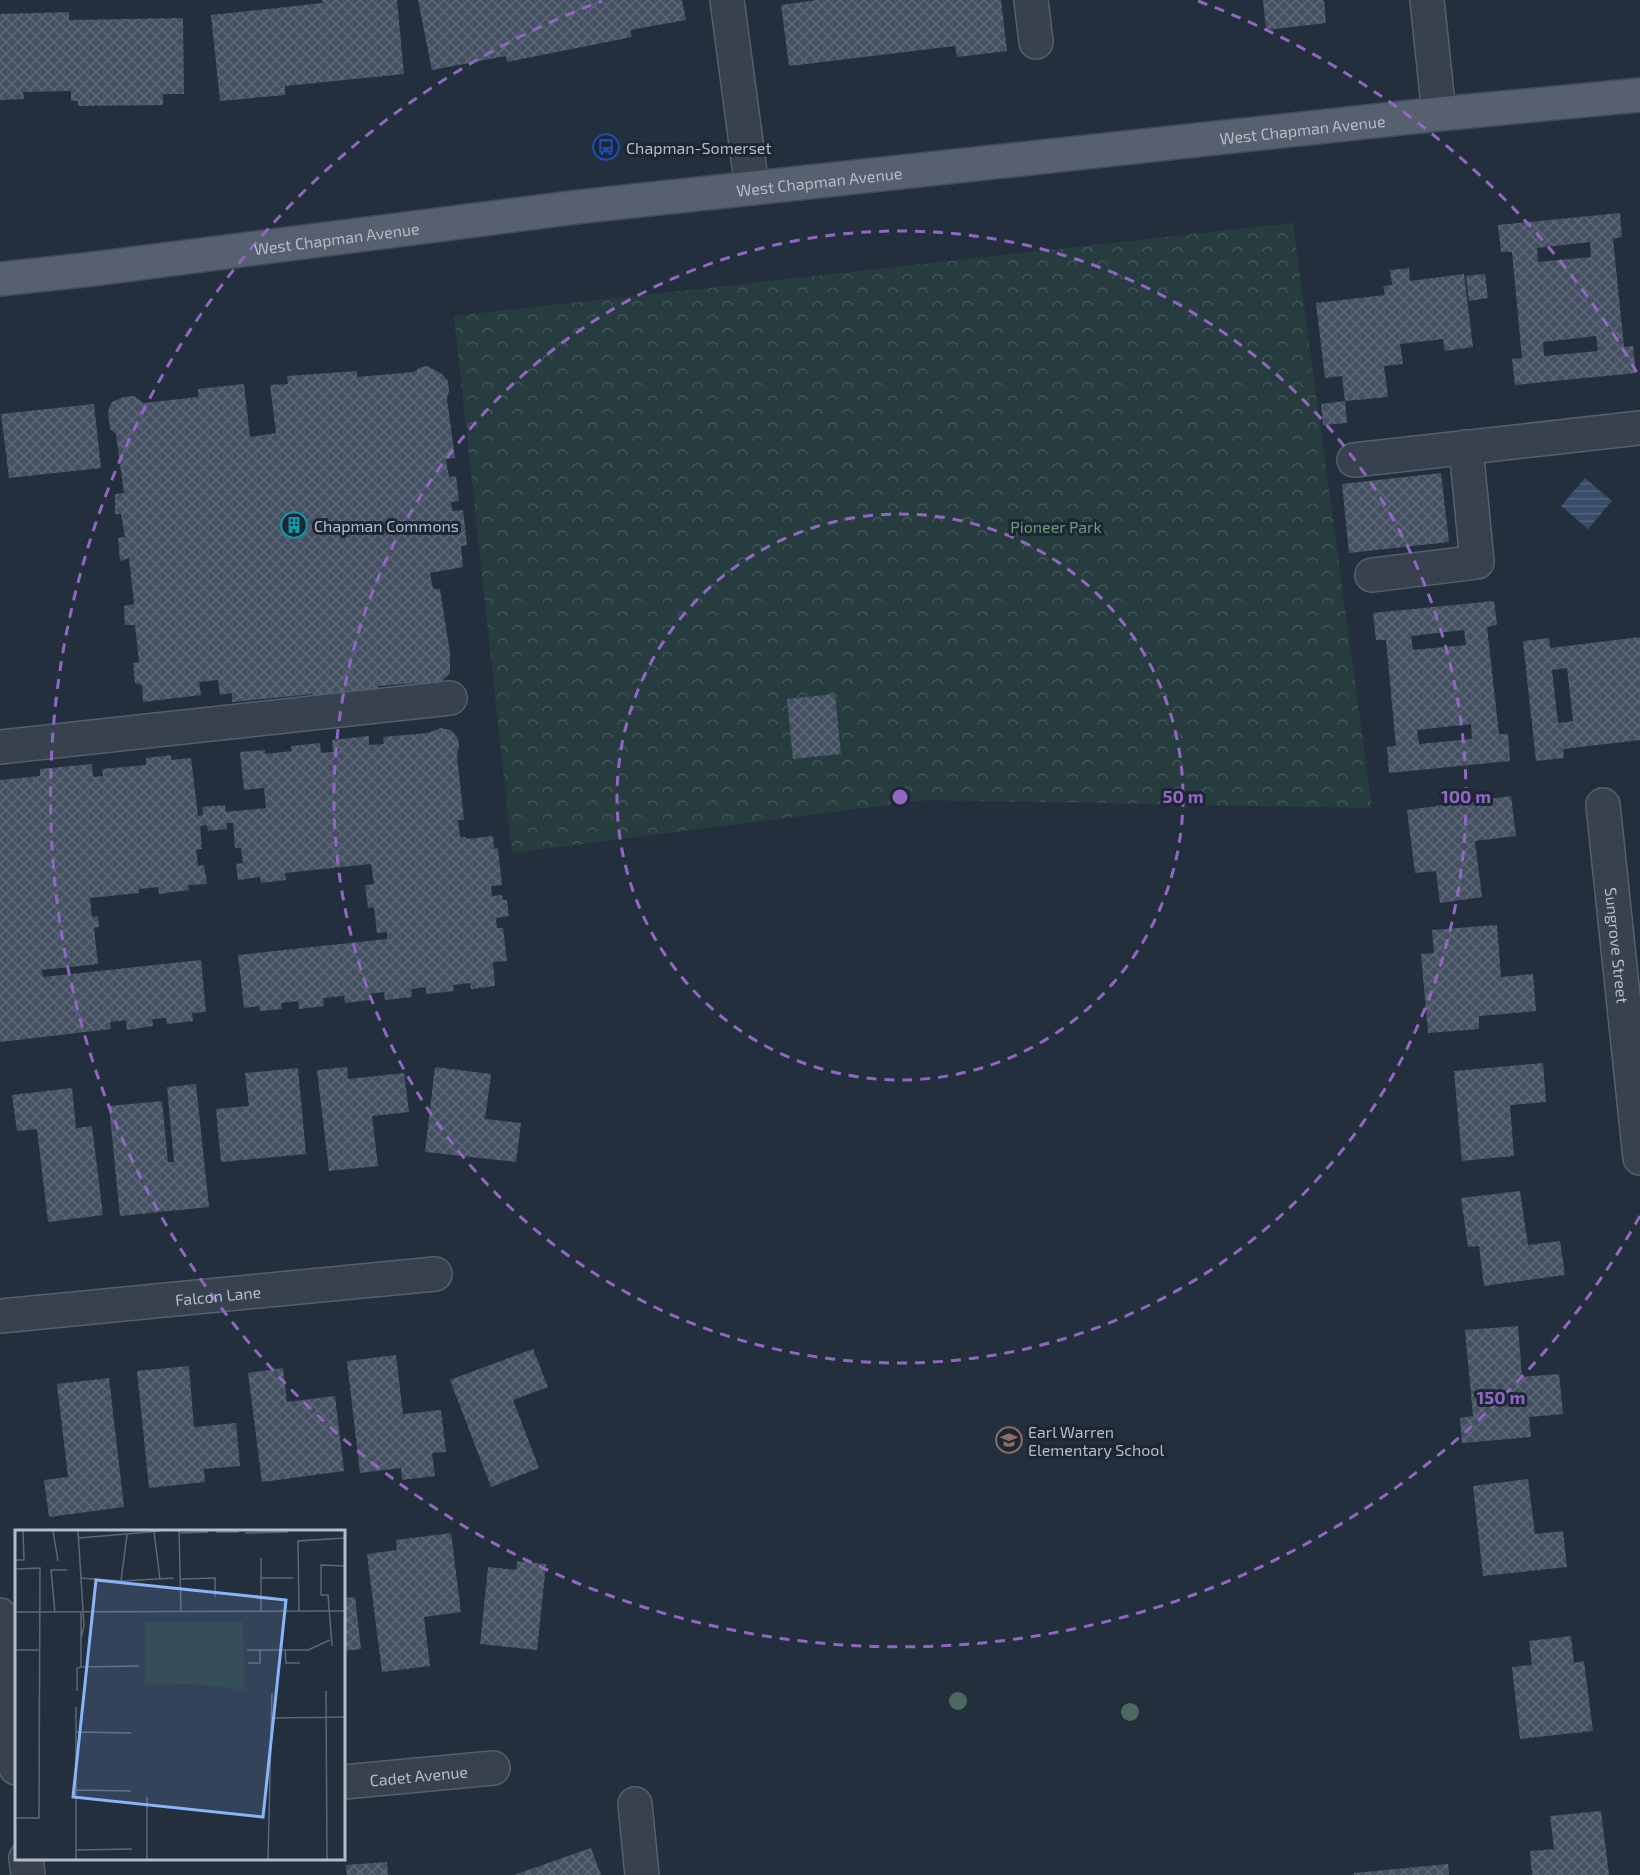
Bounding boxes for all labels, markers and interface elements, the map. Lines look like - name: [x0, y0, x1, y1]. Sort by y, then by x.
- street label: West Chapman Avenue: [1218, 110, 1386, 147]
- bus stop icon: Chapman-Somerset: [591, 132, 621, 162]
- place label: Chapman-Somerset: [626, 138, 771, 157]
- street label: West Chapman Avenue: [735, 162, 903, 199]
- street label: West Chapman Avenue: [253, 218, 420, 258]
- building icon: Chapman Commons: [279, 510, 309, 540]
- place label: Chapman Commons: [314, 516, 459, 535]
- park label: Pioneer Park: [1010, 517, 1102, 536]
- text: 50 m: [1162, 785, 1204, 807]
- text: 100 m: [1441, 785, 1491, 807]
- centre of rings: [890, 787, 910, 807]
- street label: Sungrove Street: [1602, 886, 1633, 1004]
- street label: Falcon Lane: [174, 1281, 262, 1309]
- text: 150 m: [1477, 1386, 1525, 1408]
- place label: Earl Warren Elementary School: [1028, 1422, 1164, 1459]
- school or university icon: Earl Warren Elementary School: [994, 1425, 1024, 1455]
- inset map: [15, 1530, 345, 1860]
- street label: Cadet Avenue: [369, 1761, 469, 1789]

